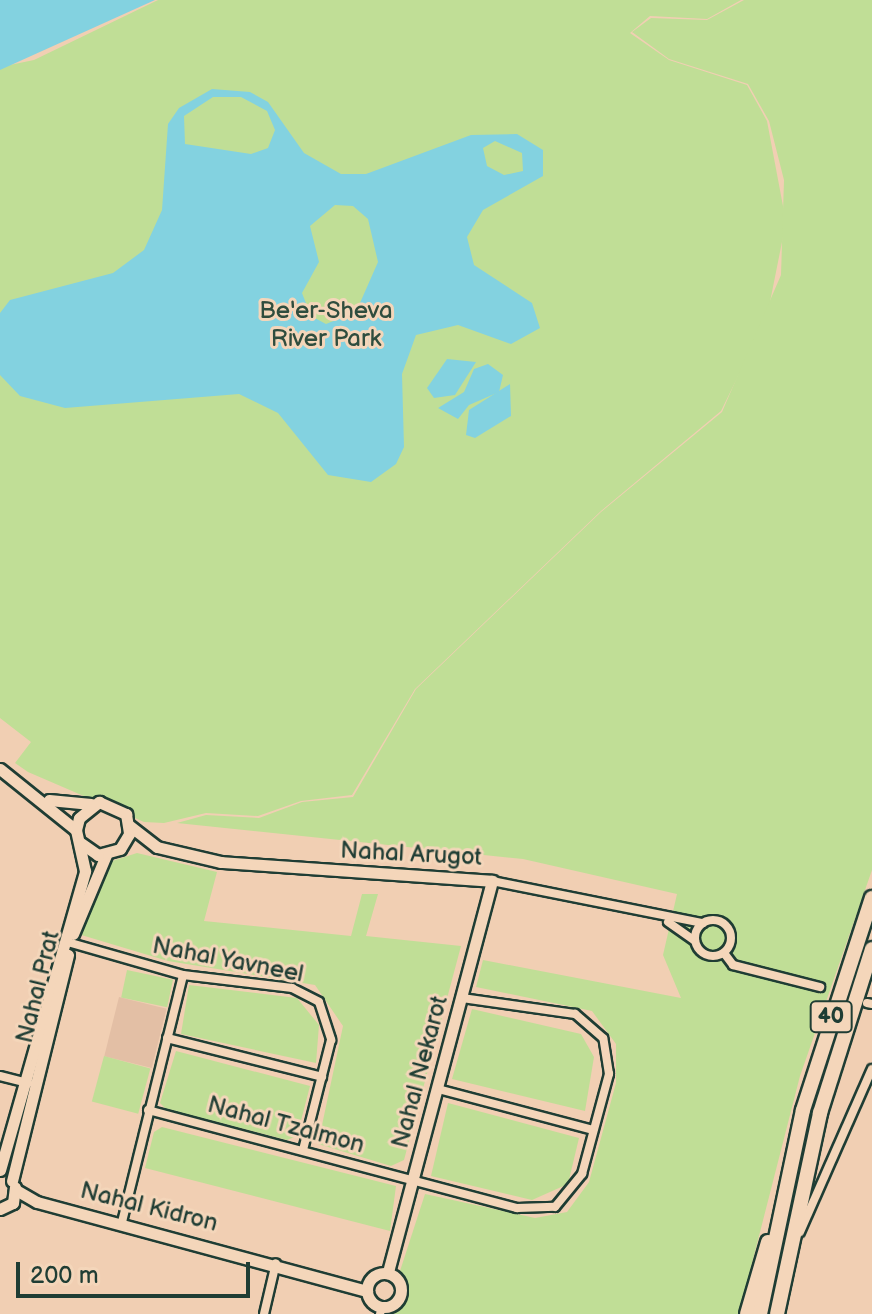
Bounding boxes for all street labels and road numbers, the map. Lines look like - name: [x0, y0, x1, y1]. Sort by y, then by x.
- street label: Nahal Arugot: [340, 836, 482, 872]
- street label: Nahal Prat: [10, 928, 66, 1046]
- street label: Nahal Yavneel: [149, 931, 307, 989]
- street label: Nahal Nekarot: [386, 993, 454, 1151]
- road number: 40: [809, 999, 853, 1035]
- street label: Nahal Tzalmon: [204, 1090, 368, 1160]
- street label: Nahal Kidron: [77, 1176, 221, 1238]

